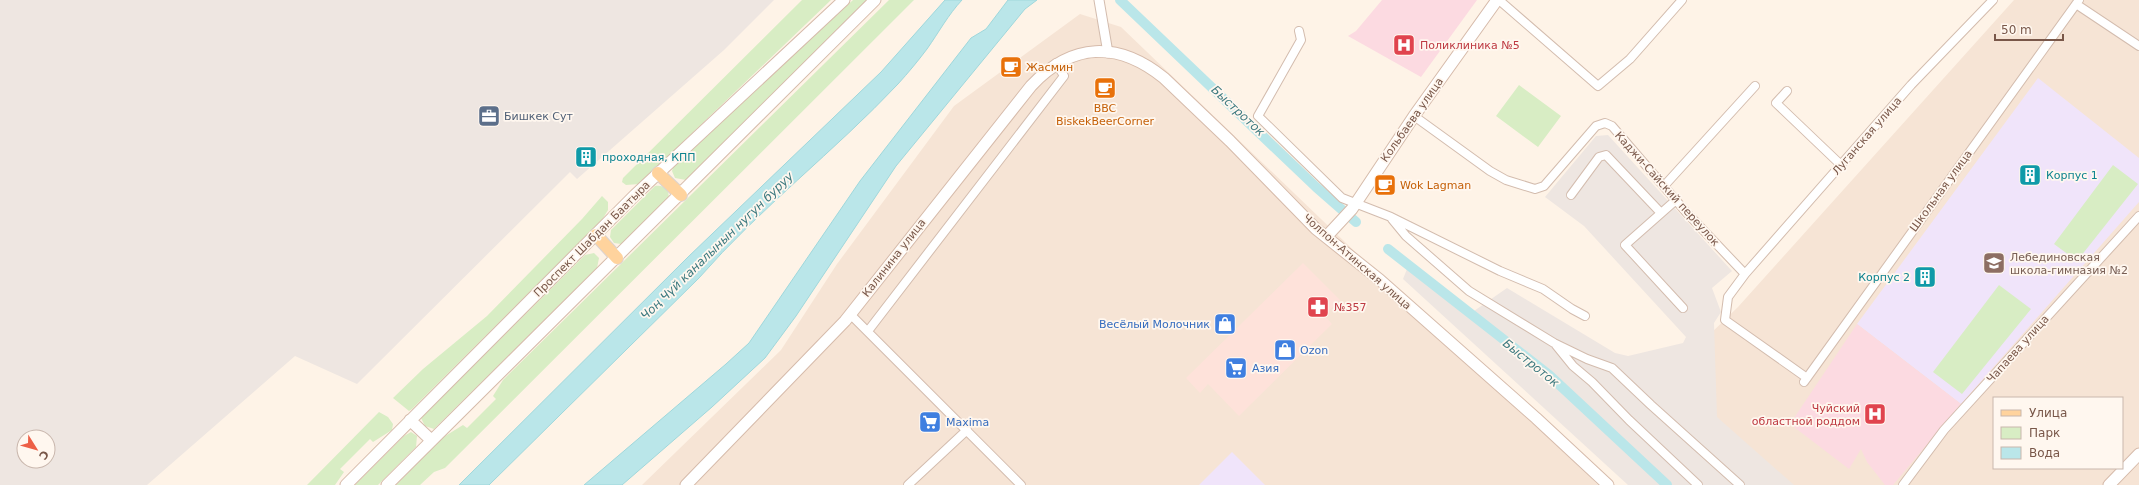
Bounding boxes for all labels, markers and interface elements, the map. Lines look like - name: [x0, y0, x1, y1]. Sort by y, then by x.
- scale bar: [1995, 16, 2063, 42]
- text: 50 m: [2001, 23, 2032, 37]
- hospital icon: Поликлиника №5: [1391, 32, 1417, 58]
- place label: Поликлиника №5: [1420, 39, 1520, 52]
- cafe icon: Жасмин: [998, 54, 1024, 80]
- place label: Жасмин: [1026, 61, 1073, 74]
- cafe icon: BBC BiskekBeerCorner: [1092, 75, 1118, 101]
- street label: Кольбаева улица: [1378, 75, 1446, 165]
- water label: Быстроток: [1208, 83, 1268, 140]
- street label: Луганская улица: [1830, 94, 1904, 178]
- place label: BBC BiskekBeerCorner: [1056, 102, 1155, 128]
- office icon: Бишкек Сут: [476, 103, 502, 129]
- place label: Бишкек Сут: [504, 110, 574, 123]
- street label: Каджи-Сайский переулок: [1612, 129, 1722, 249]
- building icon: проходная, КПП: [573, 144, 599, 170]
- street label: Школьная улица: [1907, 148, 1975, 234]
- place label: проходная, КПП: [602, 151, 696, 164]
- building icon: Корпус 1: [2017, 162, 2043, 188]
- water label: Чоң Чүй каналынын нугун буруу: [638, 169, 797, 323]
- place label: Корпус 1: [2046, 169, 2098, 182]
- cafe icon: Wok Lagman: [1372, 172, 1398, 198]
- street label: Проспект Шабдан Баатыра: [531, 178, 653, 300]
- place label: Wok Lagman: [1400, 179, 1471, 192]
- street label: Чолпон-Атинская улица: [1300, 211, 1414, 313]
- street label: Калинина улица: [860, 216, 928, 300]
- school or university icon: Лебединовская школа-гимназия №2: [1981, 250, 2007, 276]
- place label: Лебединовская школа-гимназия №2: [2010, 251, 2128, 277]
- building icon: Корпус 2: [1912, 264, 1938, 290]
- place label: Корпус 2: [1858, 271, 1910, 284]
- pharmacy icon: №357: [1305, 294, 1331, 320]
- place label: №357: [1334, 301, 1366, 314]
- shop icon: Весёлый Молочник: [1212, 311, 1238, 337]
- street label: Чапаева улица: [1984, 312, 2052, 386]
- place label: Весёлый Молочник: [1099, 318, 1210, 331]
- water label: Быстроток: [1500, 336, 1562, 390]
- shop icon: Ozon: [1272, 337, 1298, 363]
- place label: Ozon: [1300, 344, 1328, 357]
- supermarket icon: Азия: [1223, 355, 1249, 381]
- place label: Азия: [1252, 362, 1279, 375]
- legend: [1993, 397, 2123, 469]
- hospital icon: Чуйский областной роддом: [1862, 401, 1888, 427]
- place label: Чуйский областной роддом: [1752, 402, 1860, 428]
- text: Улица: [2029, 406, 2067, 420]
- supermarket icon: Maxima: [917, 409, 943, 435]
- place label: Maxima: [946, 416, 989, 429]
- text: Парк: [2029, 426, 2060, 440]
- north arrow: [16, 429, 56, 469]
- text: Вода: [2029, 446, 2060, 460]
- text: С: [36, 448, 51, 462]

